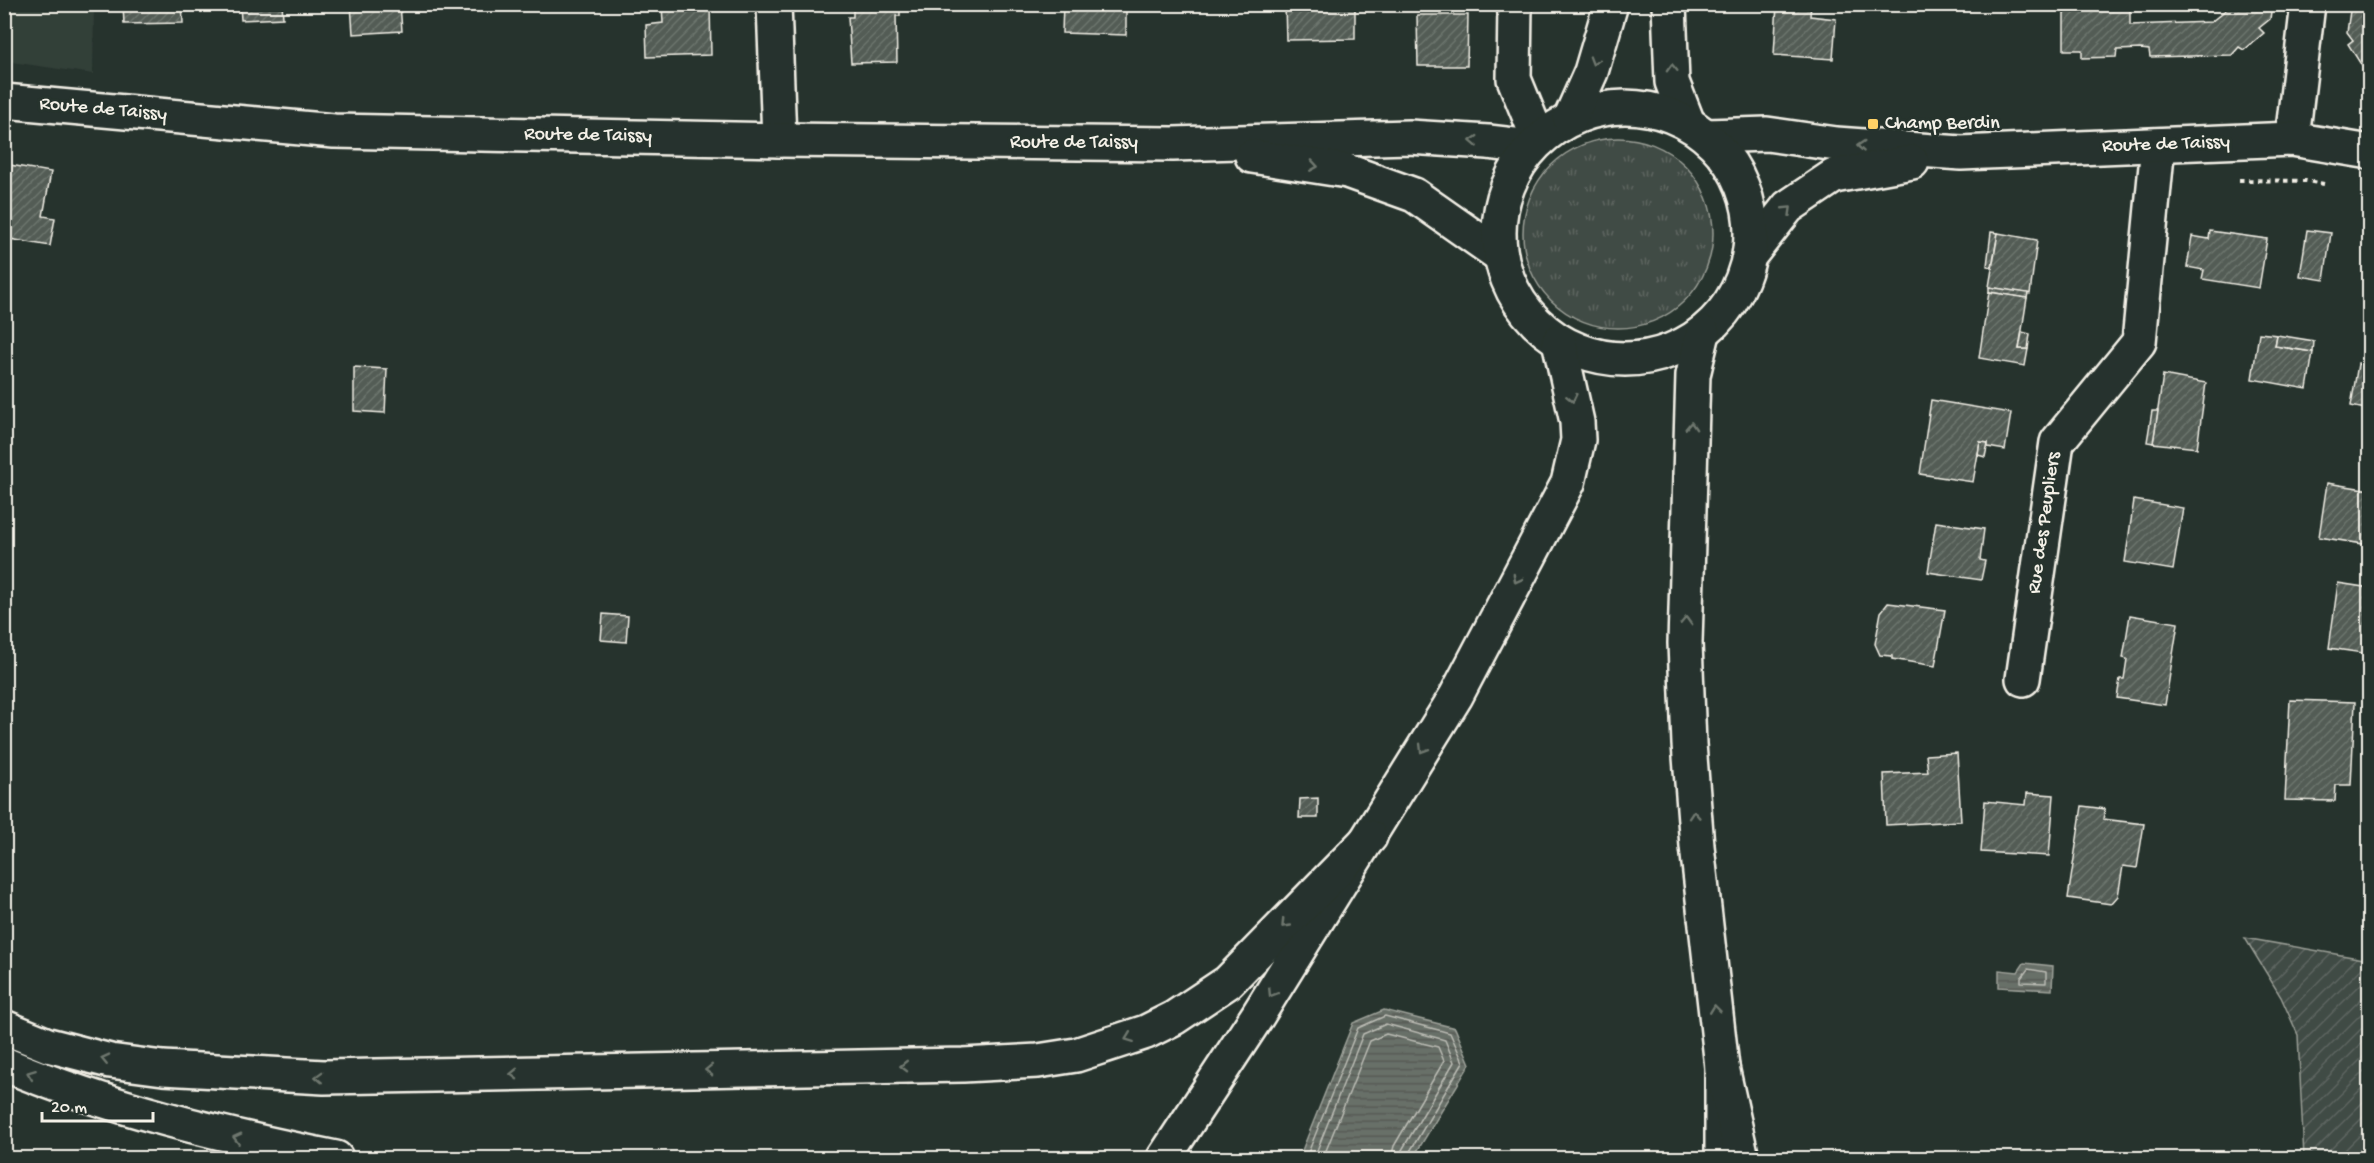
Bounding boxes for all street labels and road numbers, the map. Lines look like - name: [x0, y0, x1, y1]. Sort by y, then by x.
- street label: Route de Taissy: [38, 93, 168, 127]
- street label: Route de Taissy: [524, 123, 652, 149]
- street label: Route de Taissy: [2102, 131, 2230, 159]
- street label: Route de Taissy: [1010, 132, 1138, 155]
- street label: Rue des Peupliers: [2024, 450, 2066, 595]

